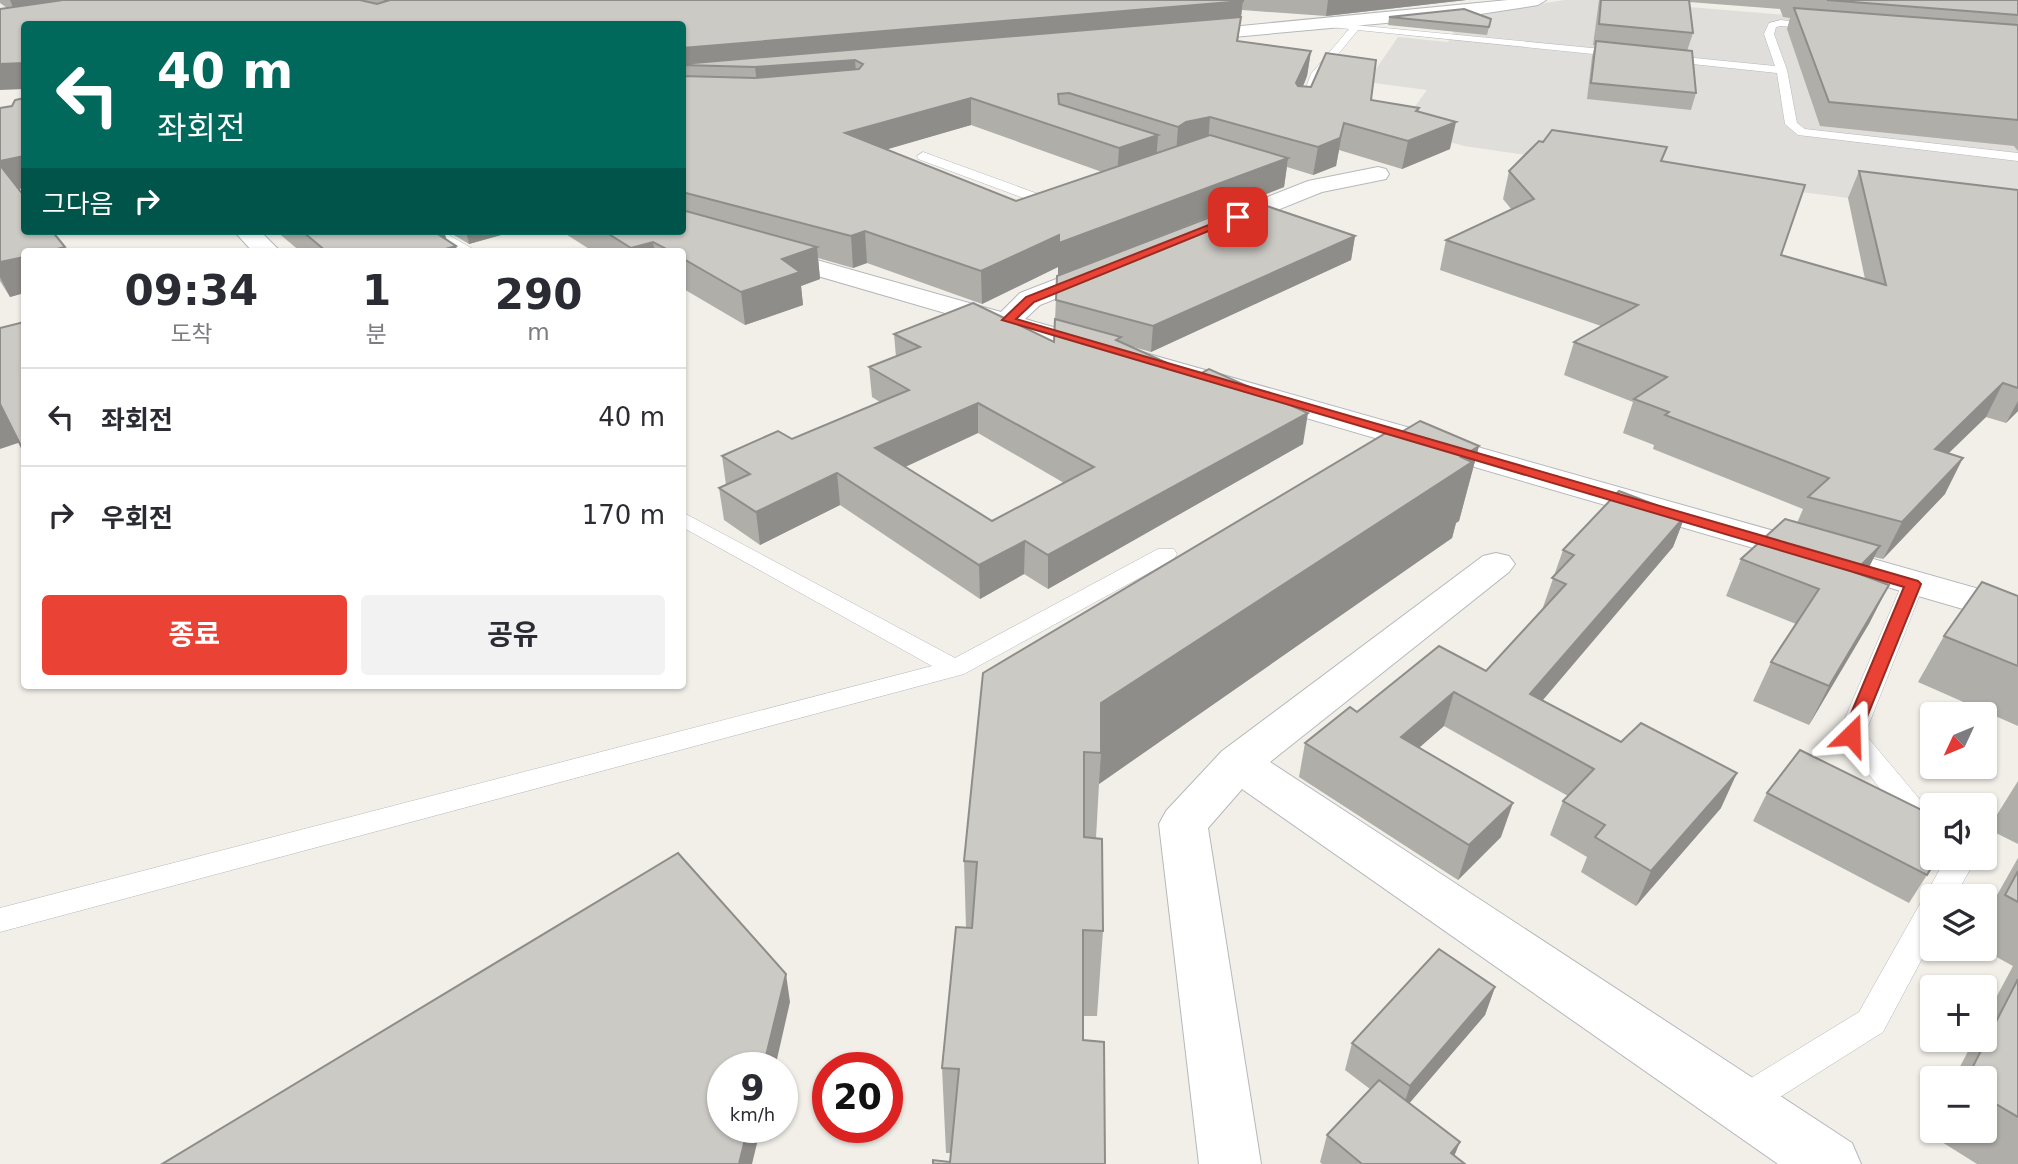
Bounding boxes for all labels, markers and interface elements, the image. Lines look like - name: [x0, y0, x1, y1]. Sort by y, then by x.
- text: 40 m: [157, 43, 293, 100]
- icon: left: [42, 49, 133, 140]
- text: 좌회전: [157, 109, 245, 147]
- icon: right: [128, 182, 166, 220]
- pin: [1208, 187, 1268, 247]
- text: 그다음: [42, 189, 114, 219]
- icon: arrive: [1219, 198, 1257, 236]
- text: 09:34: [125, 266, 258, 315]
- text: 1: [362, 266, 391, 315]
- text: 290: [495, 270, 582, 319]
- text: m: [527, 319, 550, 345]
- text: 도착: [170, 321, 213, 347]
- text: 분: [366, 321, 387, 347]
- icon: left: [42, 398, 80, 436]
- text: 40 m: [598, 402, 665, 432]
- text: 좌회전: [101, 405, 173, 435]
- icon: right: [42, 496, 80, 534]
- text: 170 m: [582, 500, 665, 530]
- text: 우회전: [101, 503, 173, 533]
- button: 종료: [42, 595, 347, 675]
- button: 공유: [361, 595, 665, 675]
- position arrow: [1814, 698, 1888, 772]
- north arrow: [1920, 702, 1997, 779]
- map controls: [1920, 702, 1997, 1143]
- button: sound: [1920, 793, 1997, 870]
- button: layers: [1920, 884, 1997, 961]
- button: +: [1920, 975, 1997, 1052]
- speed limit sign: 20: [812, 1052, 903, 1143]
- button: −: [1920, 1066, 1997, 1143]
- text: 9: [740, 1068, 765, 1108]
- text: km/h: [730, 1104, 775, 1125]

